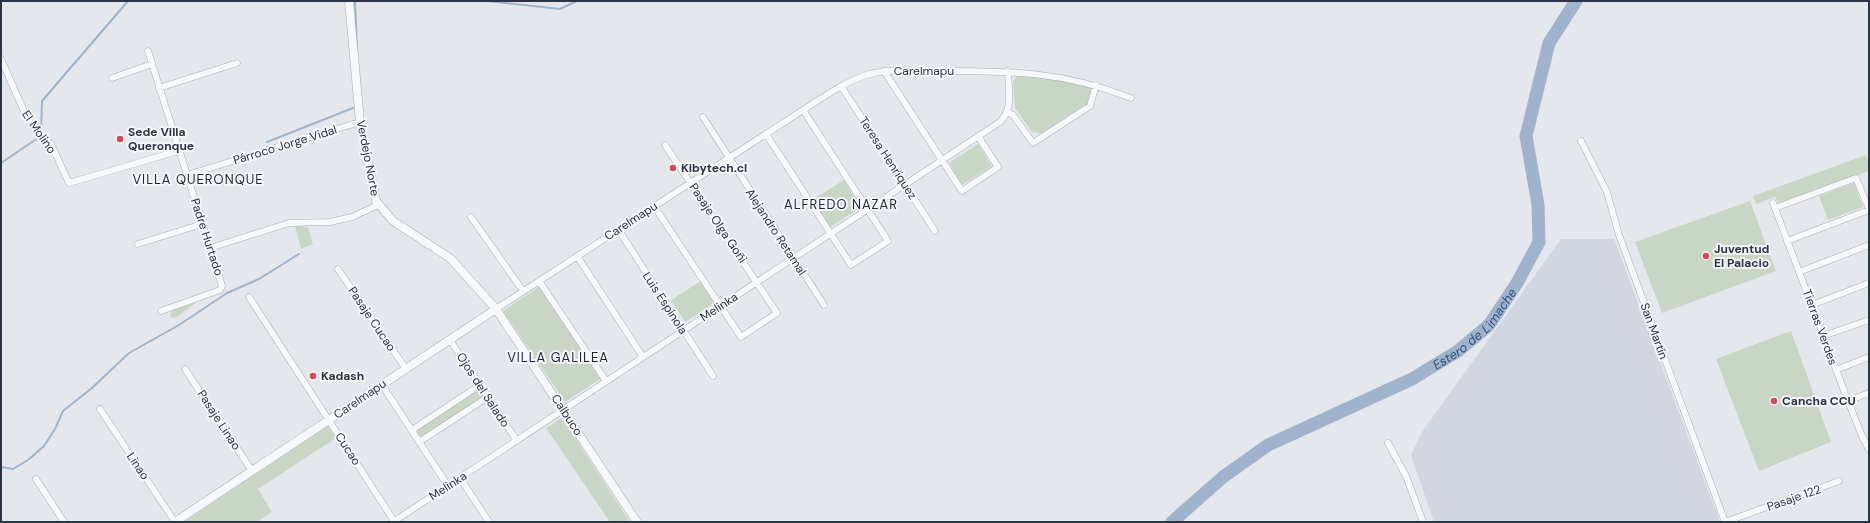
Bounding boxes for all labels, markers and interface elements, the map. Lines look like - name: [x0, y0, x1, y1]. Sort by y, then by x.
- street label: Carelmapu: [894, 63, 954, 79]
- street label: El Molino: [18, 107, 60, 157]
- street label: Teresa Henríquez: [855, 114, 921, 202]
- street label: Verdejo Norte: [353, 119, 383, 198]
- street label: Párroco Jorge Vidal: [231, 122, 339, 168]
- place label: Sede Villa Queronque: [128, 124, 194, 154]
- marker: Sede Villa Queronque: [115, 134, 125, 144]
- place label: Kibytech.cl: [681, 160, 747, 176]
- marker: Kibytech.cl: [668, 163, 678, 173]
- district label: VILLA QUERONQUE: [132, 171, 264, 188]
- street label: Pasaje Olga Goñi: [685, 180, 751, 266]
- street label: Alejandro Retamal: [742, 186, 810, 278]
- street label: Padre Hurtado: [187, 196, 227, 278]
- district label: ALFREDO NAZAR: [784, 196, 898, 213]
- street label: Carelmapu: [601, 198, 661, 244]
- place label: Juventud El Palacio: [1714, 241, 1770, 271]
- marker: Juventud El Palacio: [1701, 251, 1711, 261]
- street label: Luis Espínola: [639, 269, 691, 337]
- street label: Pasaje Cucao: [344, 284, 400, 354]
- water label: Estero de Limache: [1429, 284, 1520, 373]
- street label: Tierras Verdes: [1799, 287, 1841, 367]
- street label: Melinka: [697, 289, 741, 325]
- street label: San Martín: [1636, 301, 1672, 362]
- district label: VILLA GALILEA: [507, 349, 609, 366]
- street label: Ojos del Salado: [453, 350, 513, 430]
- place label: Kadash: [321, 368, 364, 384]
- marker: Kadash: [308, 371, 318, 381]
- street label: Carelmapu: [330, 375, 390, 423]
- street label: Pasaje Linao: [194, 387, 244, 453]
- street label: Calbuco: [548, 391, 586, 439]
- place label: Cancha CCU: [1782, 393, 1856, 409]
- marker: Cancha CCU: [1769, 396, 1779, 406]
- street label: Cucao: [331, 430, 365, 468]
- street label: Linao: [123, 449, 153, 483]
- street label: Melinka: [426, 468, 470, 504]
- street label: Pasaje 122: [1765, 481, 1823, 515]

